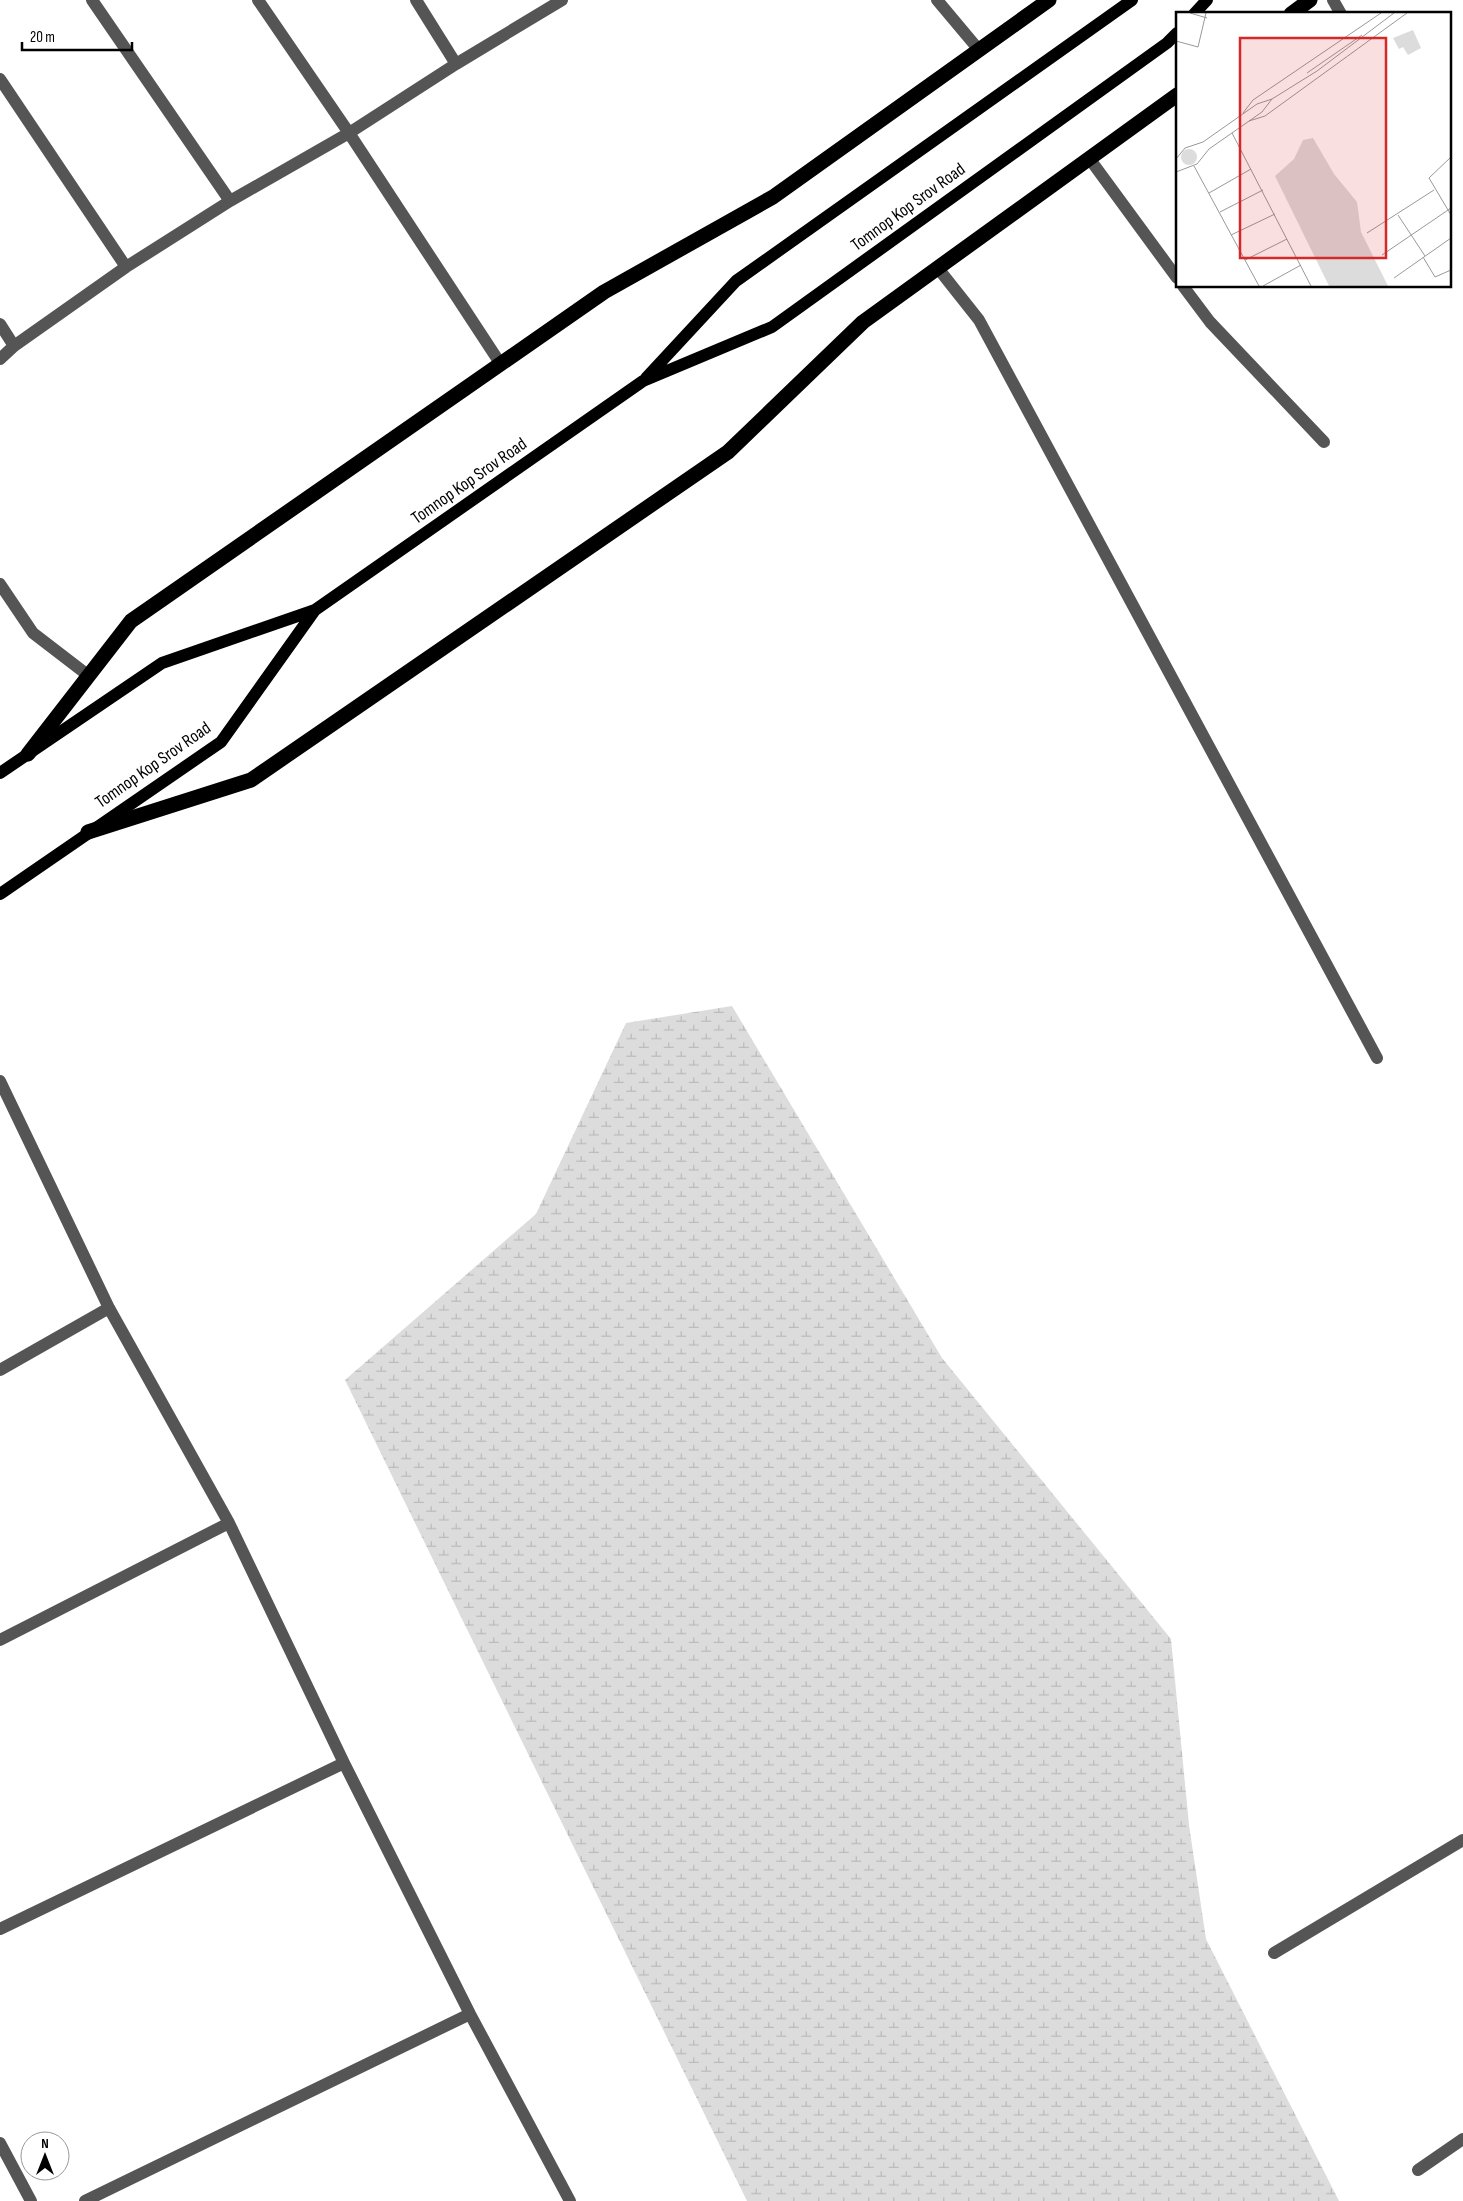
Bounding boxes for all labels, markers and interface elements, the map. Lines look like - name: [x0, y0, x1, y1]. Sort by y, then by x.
- inset map: [1176, 12, 1450, 288]
- scale bar: [22, 20, 132, 52]
- text: 20 m: [30, 28, 55, 47]
- street label: Tomnop Kop Srov Road: [847, 159, 969, 255]
- street label: Tomnop Kop Srov Road: [407, 433, 531, 529]
- street label: Tomnop Kop Srov Road: [91, 717, 215, 813]
- north arrow: [20, 2131, 70, 2181]
- text: N: [41, 2135, 49, 2152]

